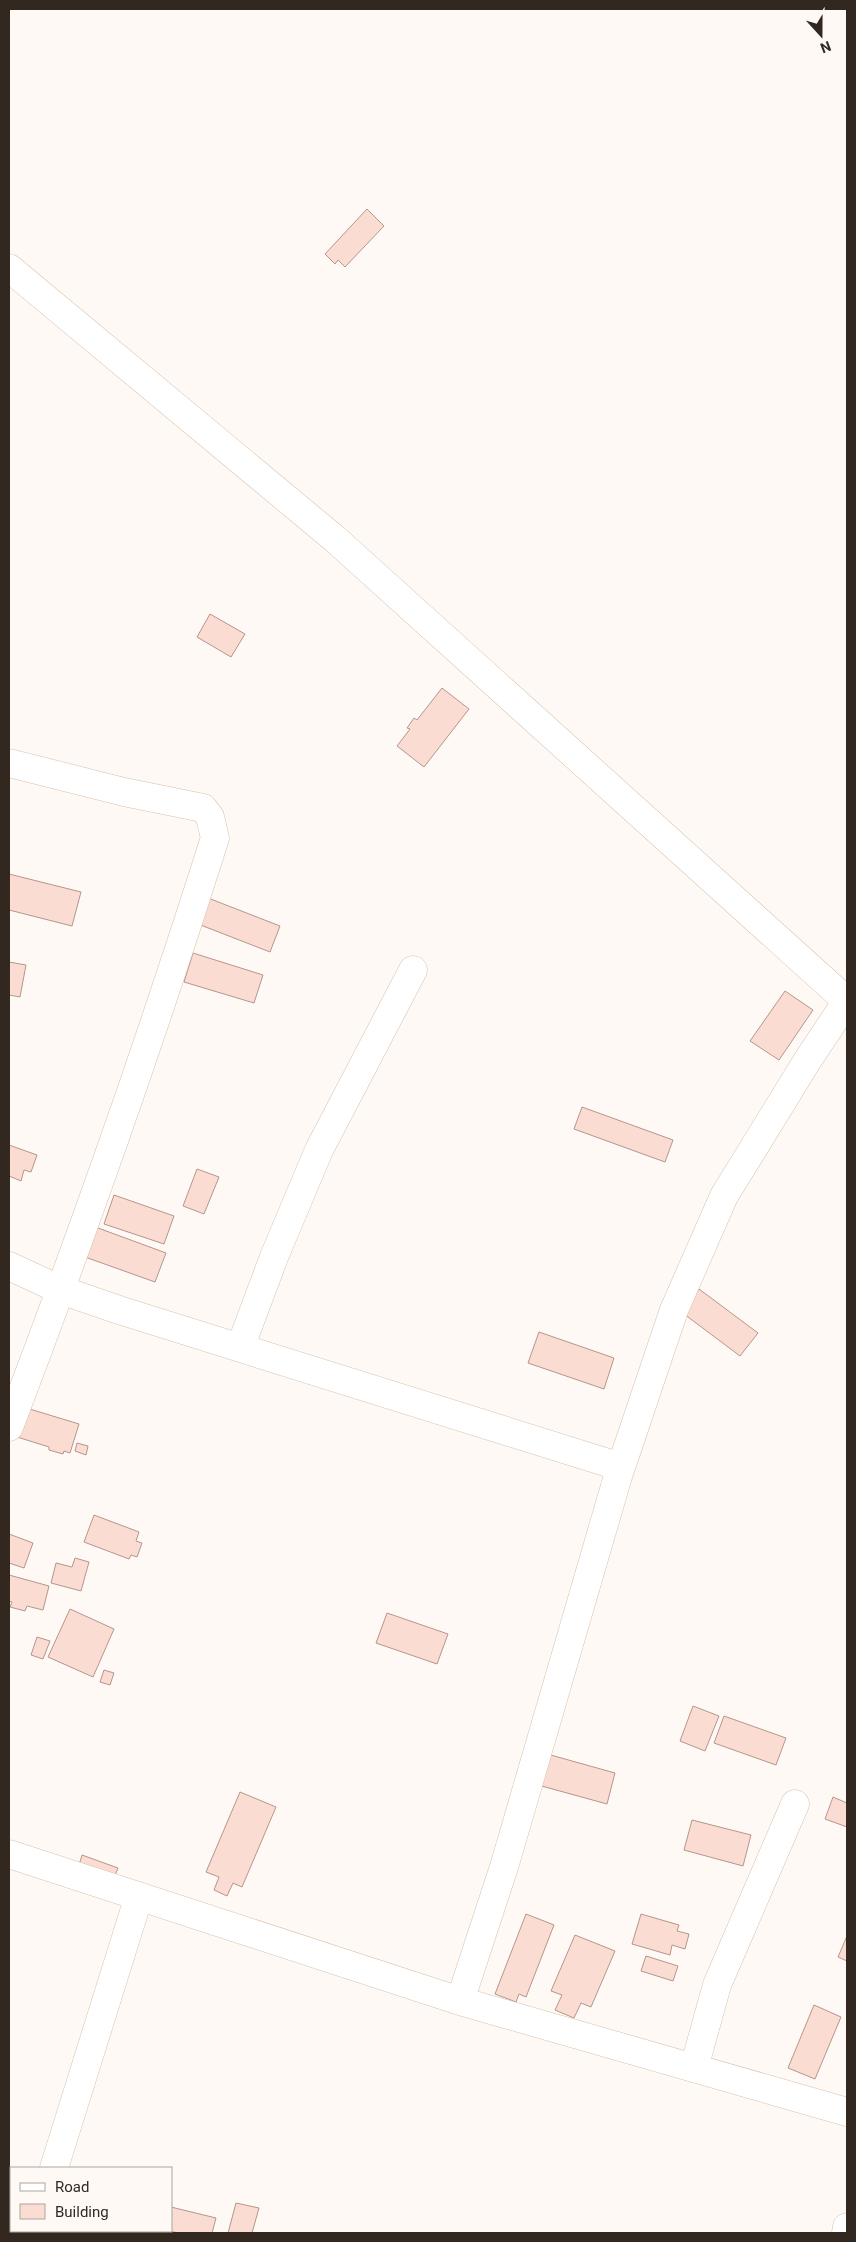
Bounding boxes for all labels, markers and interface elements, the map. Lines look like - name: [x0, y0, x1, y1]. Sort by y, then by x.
- north arrow: [796, 10, 846, 60]
- text: N: [818, 38, 833, 56]
- legend: [10, 2167, 172, 2232]
- text: Road: [55, 2178, 89, 2196]
- text: Building: [55, 2203, 109, 2221]

